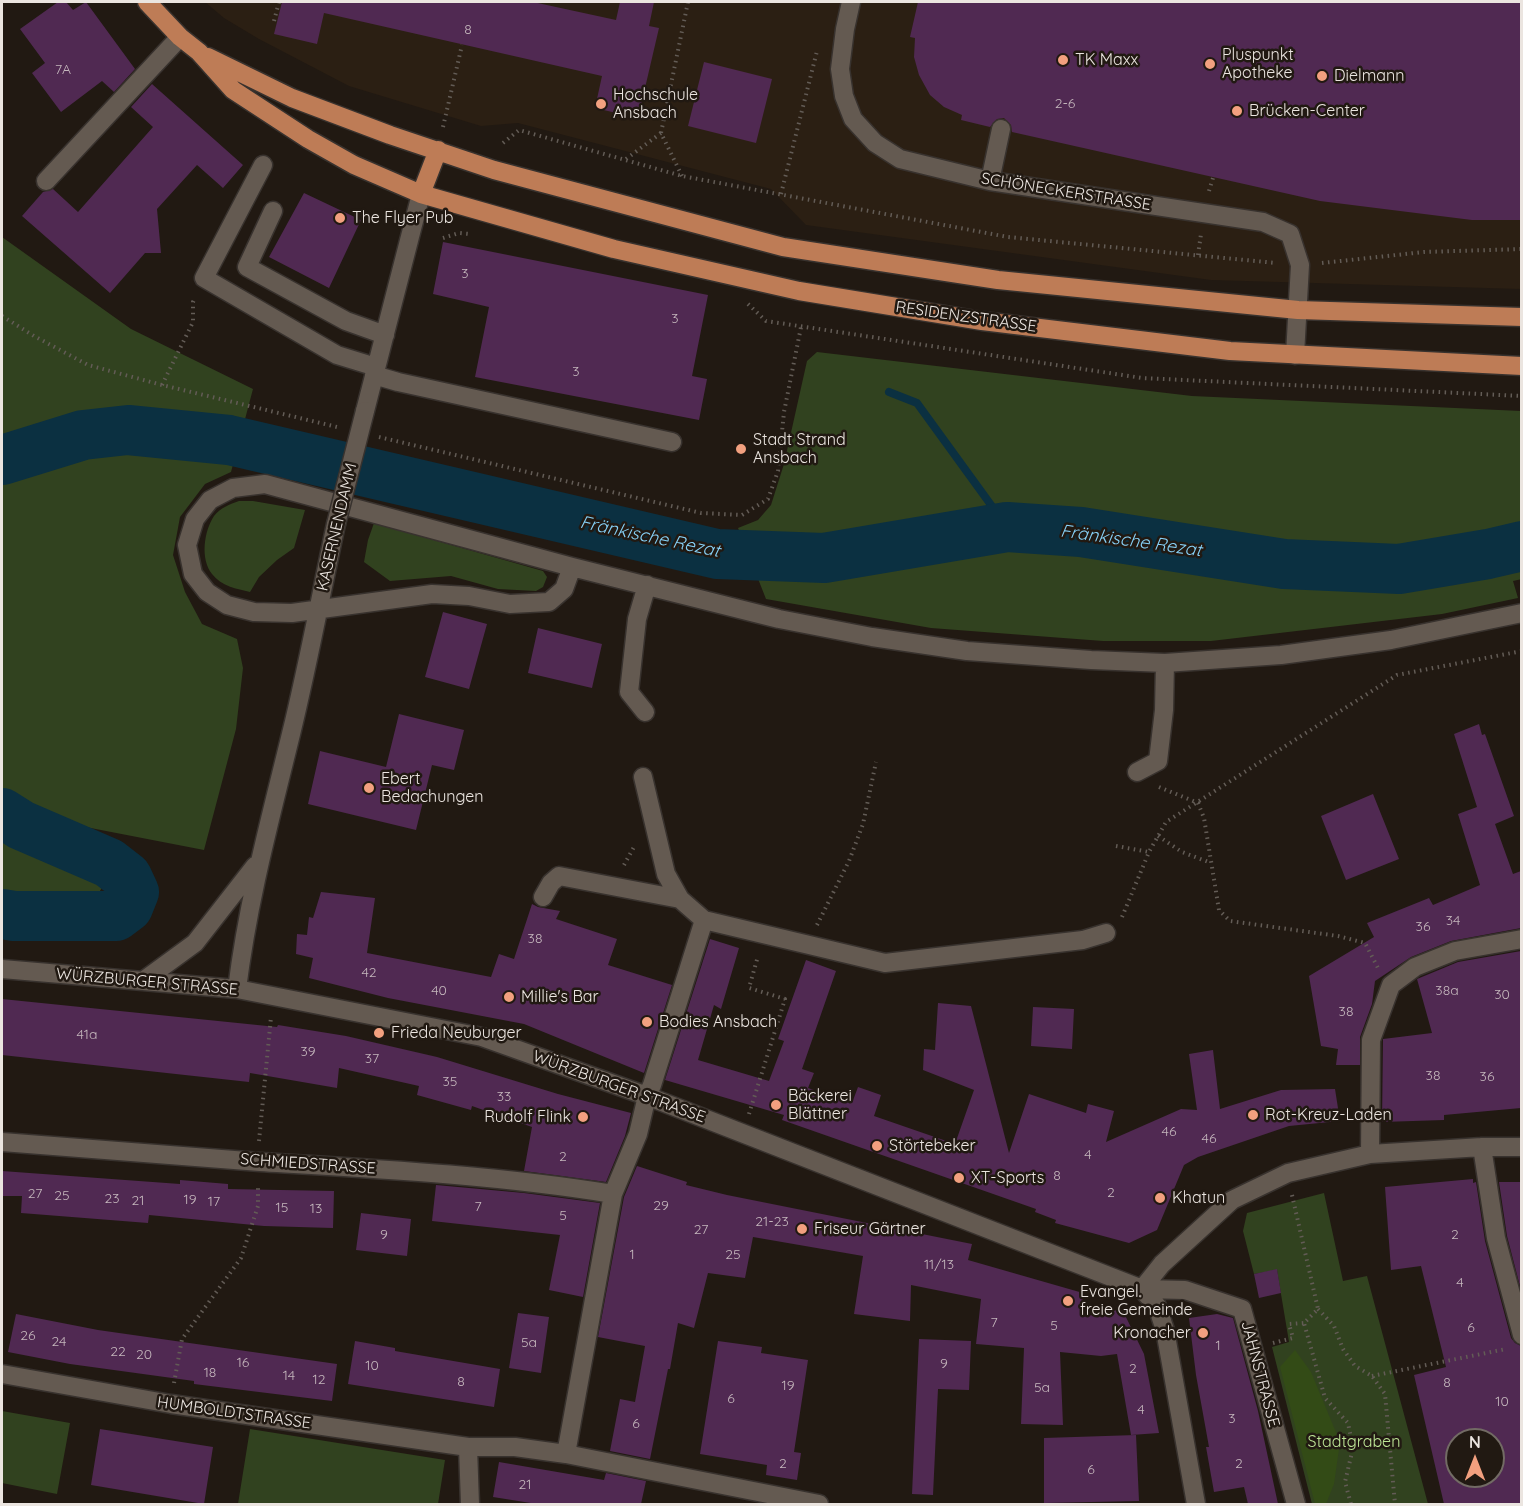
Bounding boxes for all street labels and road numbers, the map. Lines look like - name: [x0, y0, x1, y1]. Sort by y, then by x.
- street label: SCHÖNECKERSTRASSE: [980, 169, 1152, 215]
- street label: RESIDENZSTRASSE: [894, 298, 1038, 336]
- street label: KASERNENDAMM: [313, 461, 361, 593]
- street label: WÜRZBURGER STRASSE: [55, 964, 239, 1000]
- street label: WÜRZBURGER STRASSE: [530, 1047, 708, 1127]
- street label: SCHMIEDSTRASSE: [240, 1150, 376, 1178]
- street label: JAHNSTRASSE: [1237, 1319, 1283, 1429]
- street label: HUMBOLDTSTRASSE: [156, 1393, 312, 1433]

